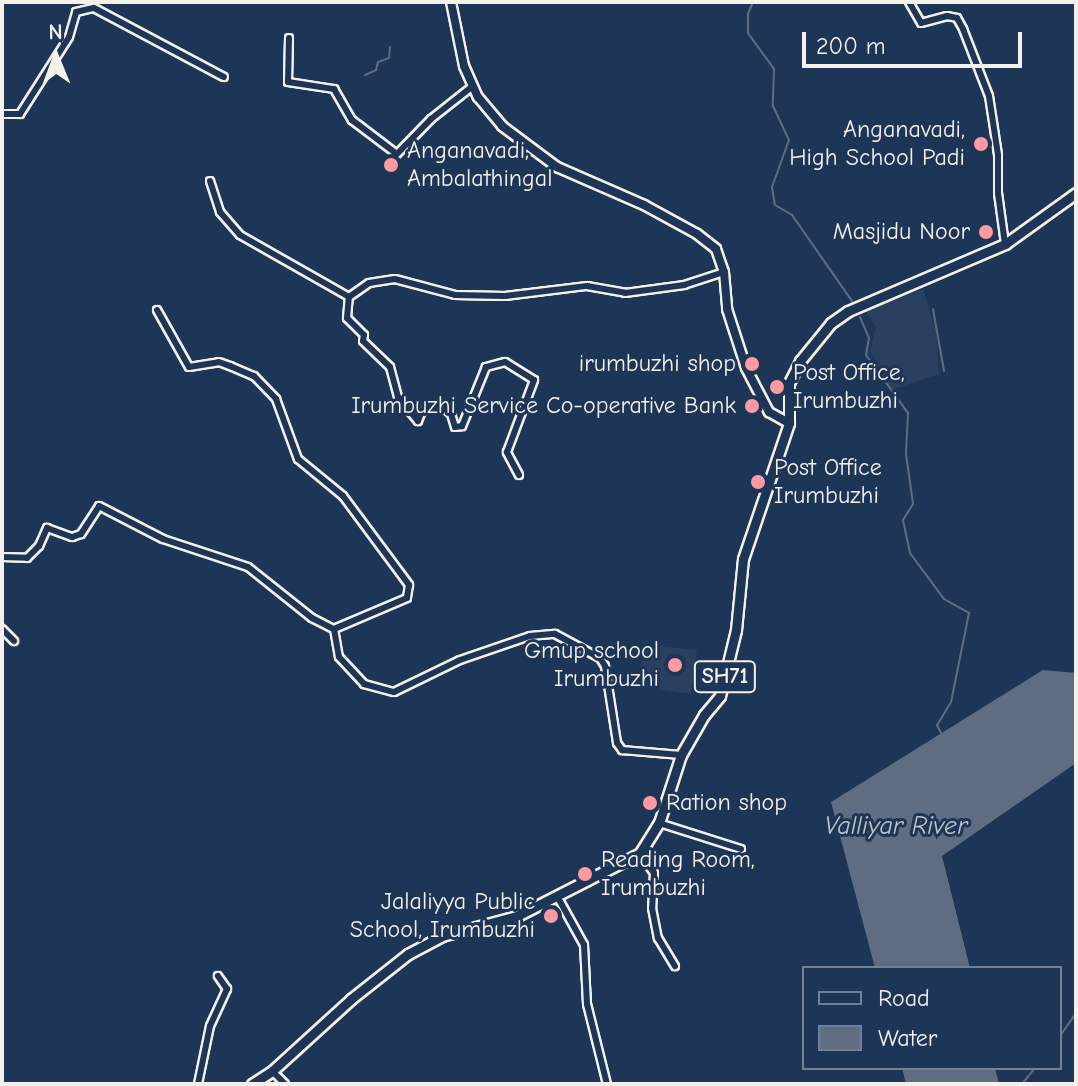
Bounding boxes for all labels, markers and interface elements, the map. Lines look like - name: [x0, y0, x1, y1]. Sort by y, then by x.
- north arrow: [16, 16, 96, 96]
- scale bar: [806, 16, 1026, 66]
- text: N: [48, 19, 63, 45]
- text: 200 m: [816, 32, 886, 60]
- place label: Anganavadi, High School Padi: [789, 116, 965, 172]
- marker: Anganavadi, High School Padi: [972, 135, 990, 153]
- place label: Anganavadi, Ambalathingal: [407, 137, 552, 193]
- marker: Anganavadi, Ambalathingal: [382, 156, 400, 174]
- place label: Masjidu Noor: [833, 218, 970, 246]
- marker: Masjidu Noor: [977, 223, 995, 241]
- place label: irumbuzhi shop: [579, 350, 736, 378]
- marker: irumbuzhi shop: [743, 355, 761, 373]
- place label: Post Office, Irumbuzhi: [793, 359, 905, 415]
- marker: Post Office, Irumbuzhi: [768, 378, 786, 396]
- place label: Irumbuzhi Service Co-operative Bank: [351, 392, 736, 420]
- marker: Irumbuzhi Service Co-operative Bank: [743, 397, 761, 415]
- place label: Post Office Irumbuzhi: [774, 454, 882, 510]
- marker: Post Office Irumbuzhi: [749, 473, 767, 491]
- place label: Gmup school Irumbuzhi: [524, 637, 659, 693]
- marker: Gmup school Irumbuzhi: [666, 656, 684, 674]
- road number: SH71: [693, 659, 757, 695]
- place label: Ration shop: [666, 789, 787, 817]
- marker: Ration shop: [641, 794, 659, 812]
- water label: Valliyar River: [825, 811, 967, 843]
- place label: Reading Room, Irumbuzhi: [601, 846, 755, 902]
- marker: Reading Room, Irumbuzhi: [576, 865, 594, 883]
- place label: Jalaliyya Public School, Irumbuzhi: [350, 888, 535, 944]
- marker: Jalaliyya Public School, Irumbuzhi: [542, 907, 560, 925]
- legend: [802, 966, 1062, 1070]
- text: Road: [878, 984, 930, 1012]
- text: Water: [878, 1024, 937, 1052]

